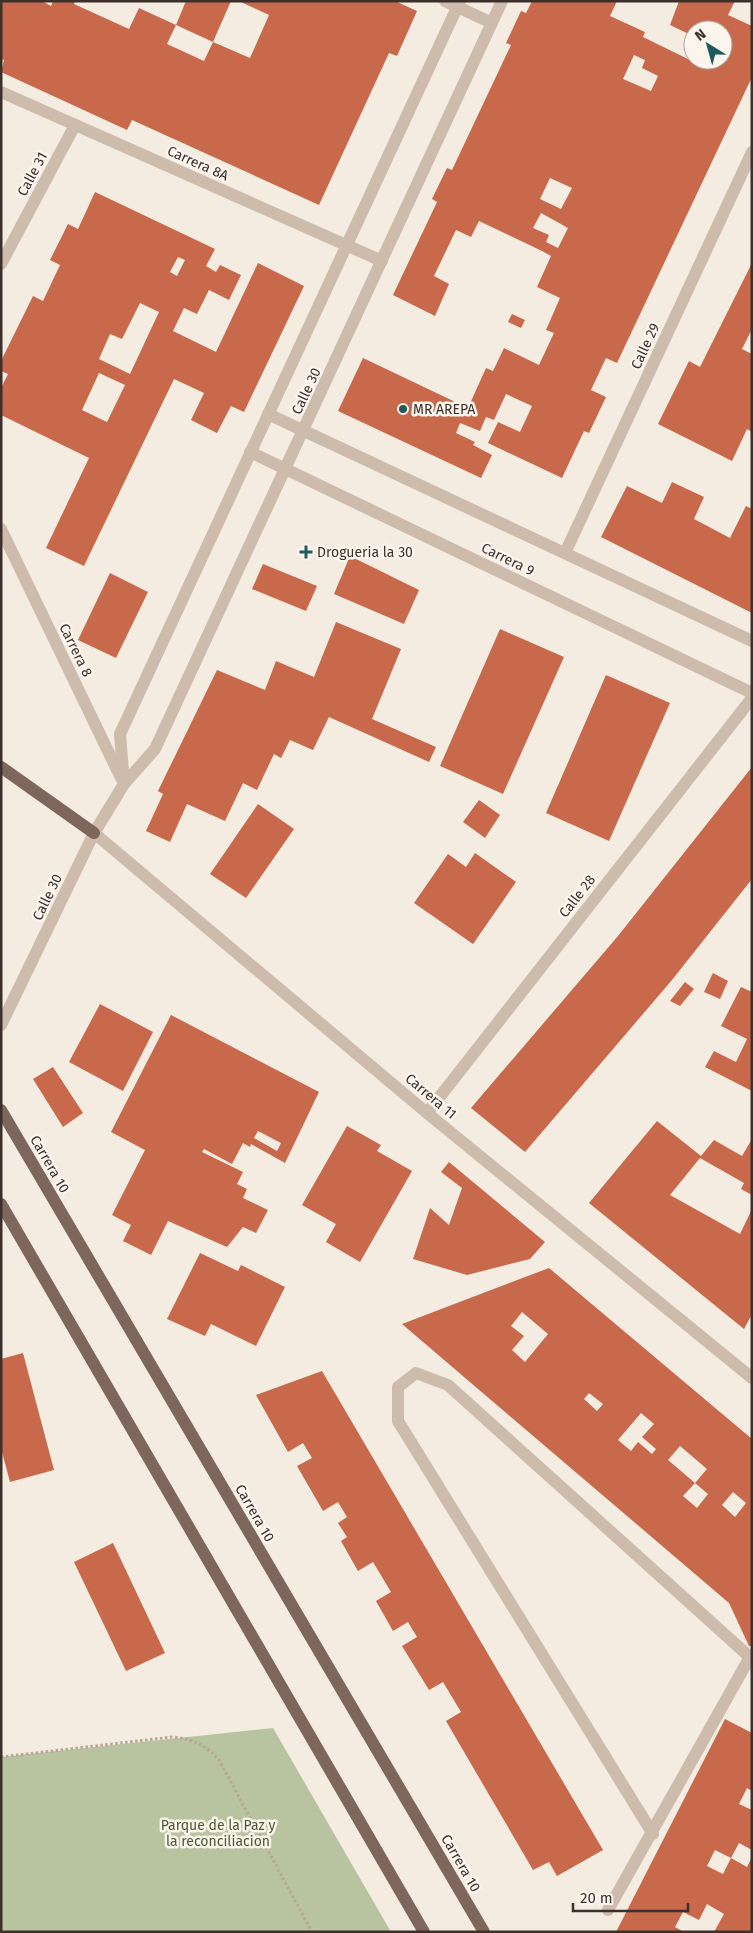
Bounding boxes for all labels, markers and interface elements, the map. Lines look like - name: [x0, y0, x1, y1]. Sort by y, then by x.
- north arrow: [683, 20, 733, 70]
- text: N: [692, 25, 709, 45]
- street label: Carrera 8A: [165, 142, 231, 185]
- street label: Calle 31: [14, 149, 51, 199]
- street label: Calle 29: [627, 321, 663, 372]
- street label: Calle 30: [288, 365, 325, 417]
- place label: MR AREPA: [413, 401, 475, 418]
- marker: MR AREPA: [397, 403, 409, 415]
- street label: Carrera 9: [478, 539, 537, 580]
- place label: Drogueria la 30: [317, 544, 413, 561]
- marker: Drogueria la 30: [299, 545, 313, 559]
- street label: Carrera 8: [55, 621, 96, 680]
- street label: Calle 30: [29, 871, 66, 923]
- street label: Calle 28: [556, 871, 599, 921]
- street label: Carrera 11: [402, 1070, 460, 1123]
- street label: Carrera 10: [26, 1133, 73, 1196]
- street label: Carrera 10: [231, 1482, 278, 1545]
- park label: Parque de la Paz y la reconciliacion: [161, 1817, 275, 1850]
- street label: Carrera 10: [437, 1832, 484, 1895]
- scale bar: [573, 1880, 688, 1912]
- text: 20 m: [580, 1889, 613, 1907]

